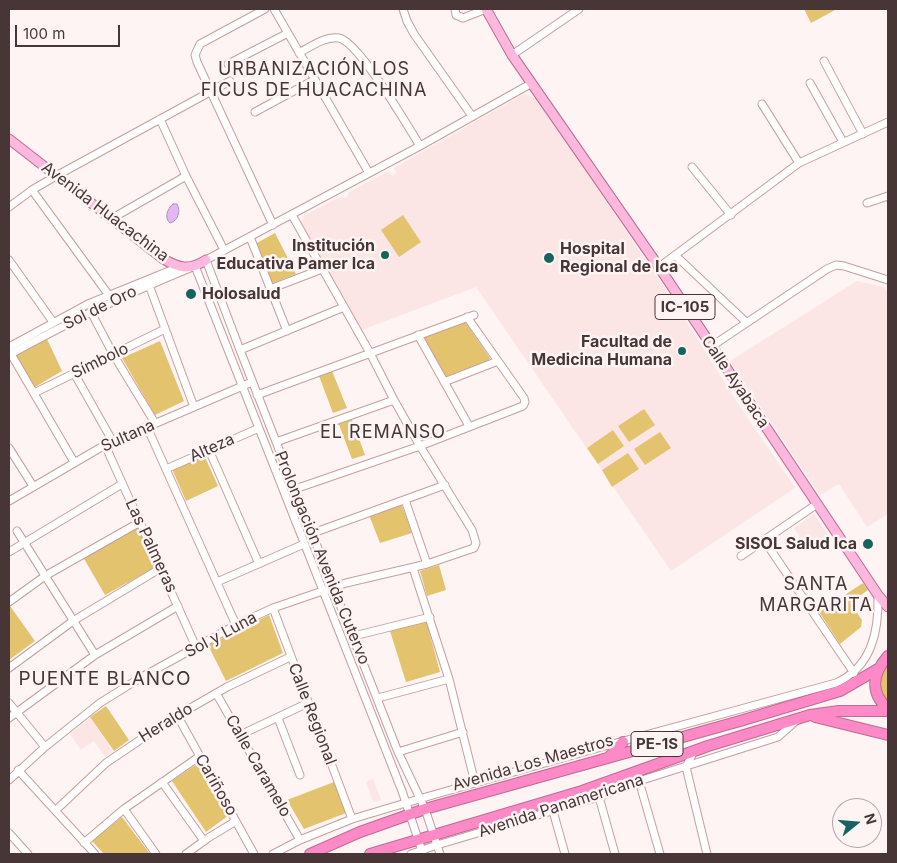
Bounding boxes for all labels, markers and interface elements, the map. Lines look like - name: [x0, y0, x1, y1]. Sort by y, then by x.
- scale bar: [18, 15, 122, 47]
- text: 100 m: [23, 24, 65, 43]
- district label: URBANIZACIÓN LOS FICUS DE HUACACHINA: [198, 59, 430, 102]
- street label: Avenida Huacachina: [38, 158, 172, 266]
- place label: Institución Educativa Pamer Ica: [216, 236, 375, 274]
- place label: Hospital Regional de Ica: [560, 239, 678, 277]
- marker: Institución Educativa Pamer Ica: [379, 249, 391, 261]
- marker: Hospital Regional de Ica: [542, 251, 556, 265]
- street label: Sol de Oro: [60, 282, 140, 334]
- place label: Holosalud: [202, 284, 281, 304]
- marker: Holosalud: [184, 287, 198, 301]
- road number: IC-105: [655, 294, 715, 320]
- place label: Facultad de Medicina Humana: [531, 332, 672, 370]
- street label: Calle Ayabaca: [697, 332, 773, 432]
- street label: Símbolo: [68, 339, 132, 383]
- marker: Facultad de Medicina Humana: [676, 345, 688, 357]
- street label: Sultana: [98, 416, 158, 456]
- district label: EL REMANSO: [319, 422, 447, 444]
- street label: Alteza: [187, 430, 237, 466]
- street label: Prolongación Avenida Cutervo: [270, 448, 374, 668]
- street label: Las Palmeras: [121, 496, 181, 596]
- place label: SISOL Salud Ica: [735, 534, 857, 554]
- marker: SISOL Salud Ica: [861, 537, 875, 551]
- district label: SANTA MARGARITA: [758, 574, 874, 616]
- street label: Sol y Luna: [182, 608, 260, 662]
- street label: Calle Regional: [284, 661, 340, 767]
- district label: PUENTE BLANCO: [17, 668, 193, 690]
- street label: Heraldo: [136, 699, 196, 747]
- street label: Calle Caramelo: [221, 712, 295, 820]
- street label: Avenida Los Maestros: [450, 731, 616, 795]
- road number: PE-1S: [631, 732, 683, 756]
- street label: Cariñoso: [191, 751, 241, 819]
- street label: Avenida Panamericana: [476, 770, 646, 842]
- north arrow: [832, 798, 882, 848]
- text: N: [861, 811, 881, 826]

